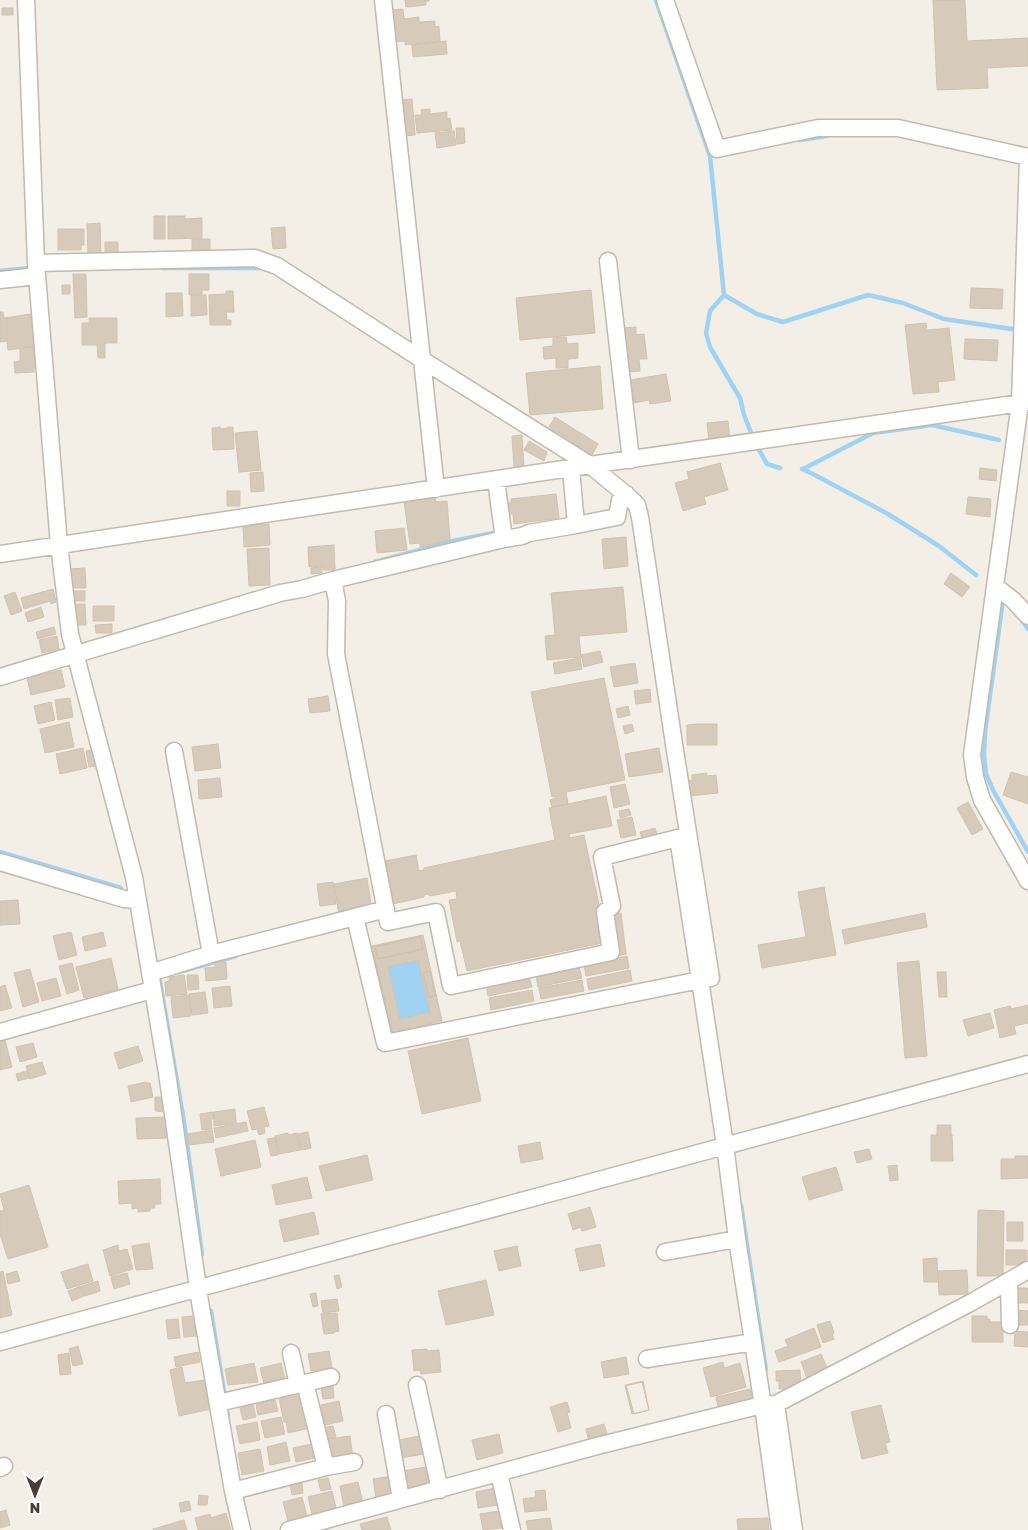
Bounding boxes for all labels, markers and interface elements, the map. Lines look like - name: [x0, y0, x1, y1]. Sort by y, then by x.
- north arrow: [10, 1470, 60, 1520]
- text: N: [30, 1500, 40, 1517]

